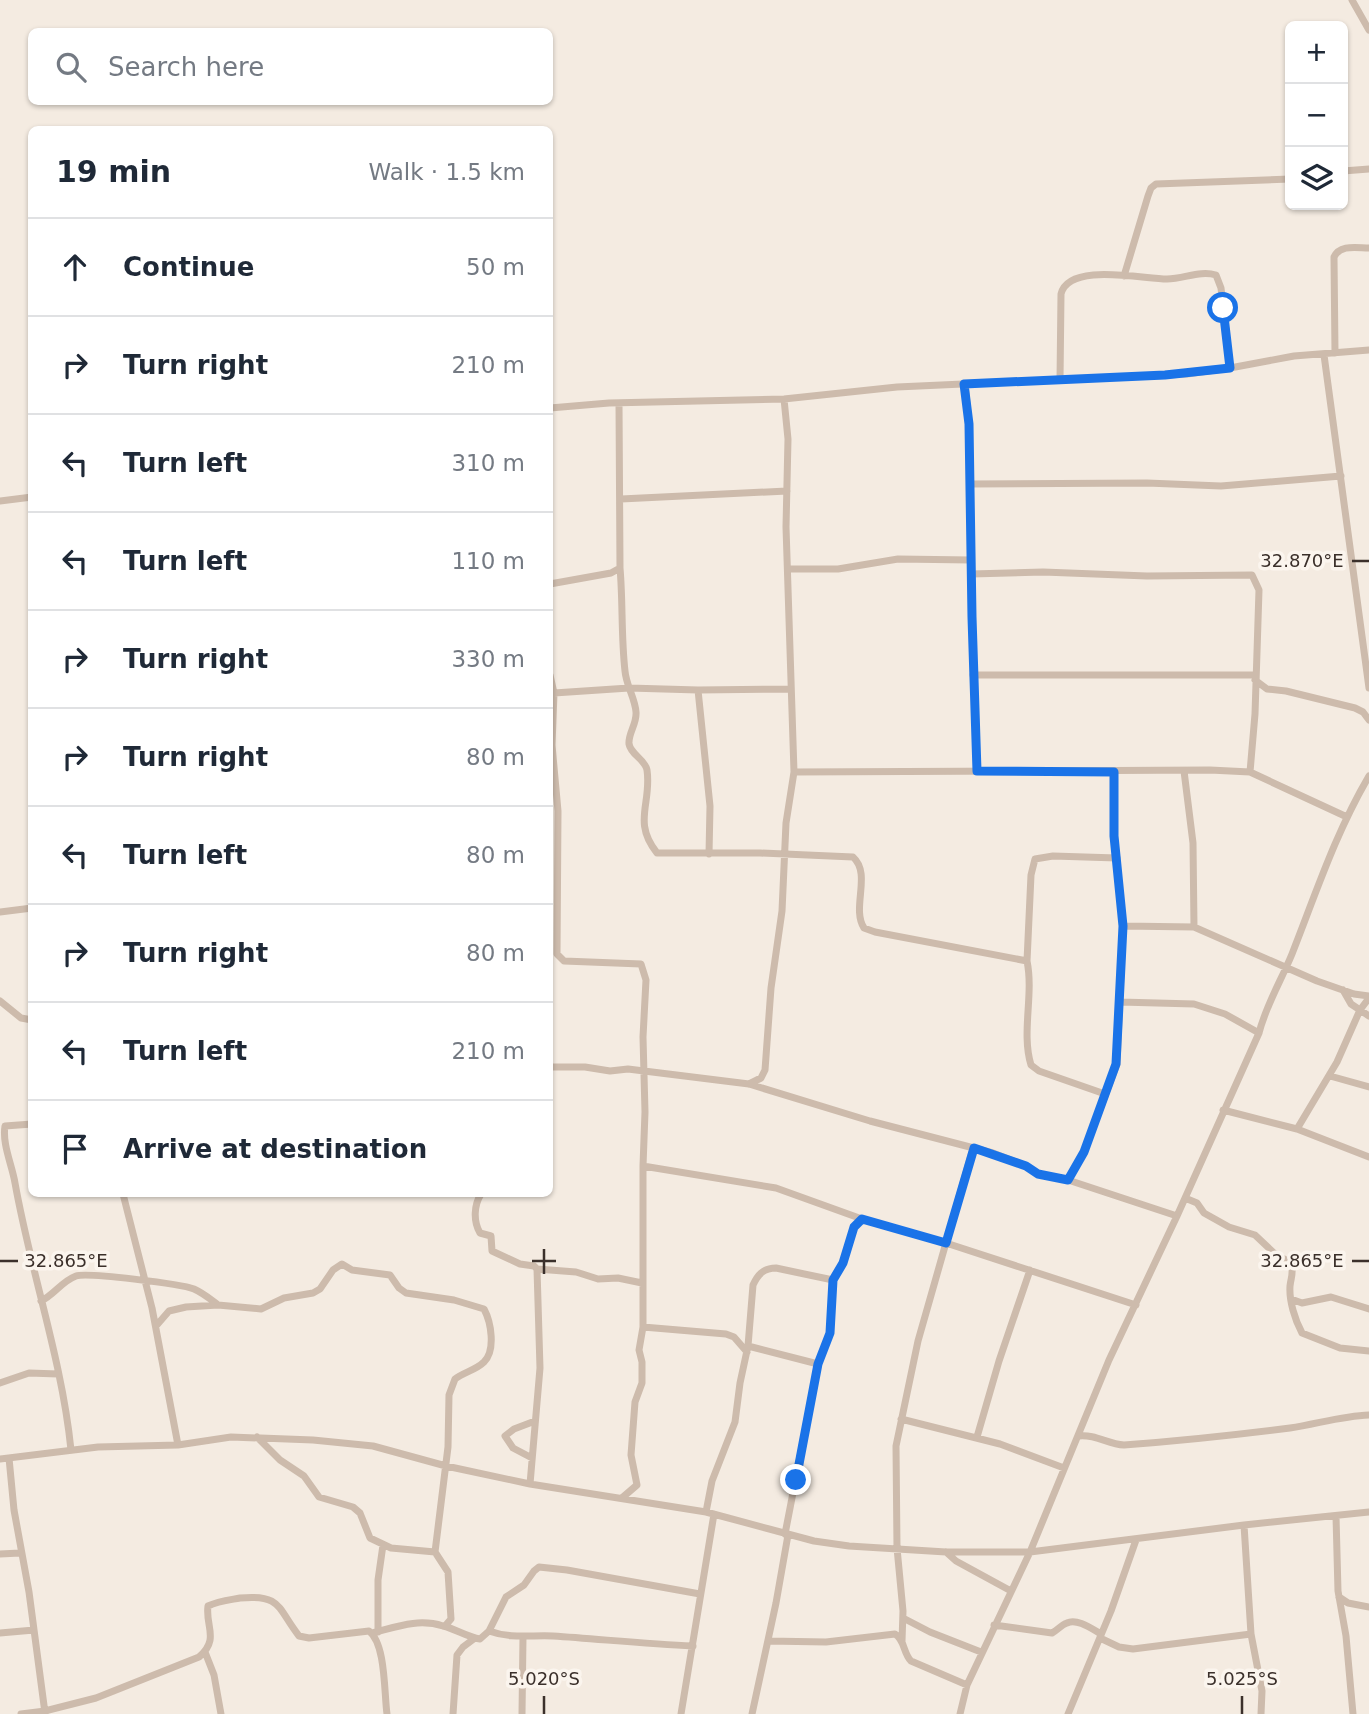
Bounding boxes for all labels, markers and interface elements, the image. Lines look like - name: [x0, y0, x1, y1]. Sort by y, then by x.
- map controls: [1285, 21, 1348, 210]
- button: +: [1285, 21, 1348, 84]
- search box: [28, 28, 553, 105]
- icon: search: [52, 48, 90, 86]
- text: Search here: [108, 52, 264, 82]
- button: −: [1285, 84, 1348, 147]
- button: layers: [1285, 147, 1348, 210]
- text: 19 min: [56, 154, 171, 189]
- text: Walk · 1.5 km: [368, 159, 525, 185]
- icon: ahead: [56, 248, 94, 286]
- text: Continue: [123, 252, 254, 282]
- text: 50 m: [466, 254, 525, 280]
- route start: [1207, 292, 1238, 323]
- icon: right: [56, 346, 94, 384]
- text: Turn right: [123, 350, 268, 380]
- text: 210 m: [451, 352, 525, 378]
- icon: left: [56, 444, 94, 482]
- text: Turn left: [123, 448, 247, 478]
- text: 310 m: [451, 450, 525, 476]
- icon: left: [56, 542, 94, 580]
- text: Turn left: [123, 546, 247, 576]
- text: 110 m: [451, 548, 525, 574]
- text: 32.870°E: [1260, 550, 1344, 571]
- icon: right: [56, 640, 94, 678]
- text: Turn right: [123, 644, 268, 674]
- text: 330 m: [451, 646, 525, 672]
- icon: right: [56, 738, 94, 776]
- text: Turn right: [123, 742, 268, 772]
- text: 80 m: [466, 744, 525, 770]
- icon: left: [56, 836, 94, 874]
- text: Turn left: [123, 840, 247, 870]
- text: 80 m: [466, 842, 525, 868]
- icon: right: [56, 934, 94, 972]
- text: Turn right: [123, 938, 268, 968]
- text: 80 m: [466, 940, 525, 966]
- icon: left: [56, 1032, 94, 1070]
- text: Turn left: [123, 1036, 247, 1066]
- text: 210 m: [451, 1038, 525, 1064]
- icon: arrive: [56, 1130, 94, 1168]
- text: Arrive at destination: [123, 1134, 427, 1164]
- text: 32.865°E: [24, 1250, 108, 1271]
- text: 32.865°E: [1260, 1250, 1344, 1271]
- route end: [780, 1464, 811, 1495]
- text: 5.020°S: [508, 1668, 580, 1689]
- text: 5.025°S: [1206, 1668, 1278, 1689]

